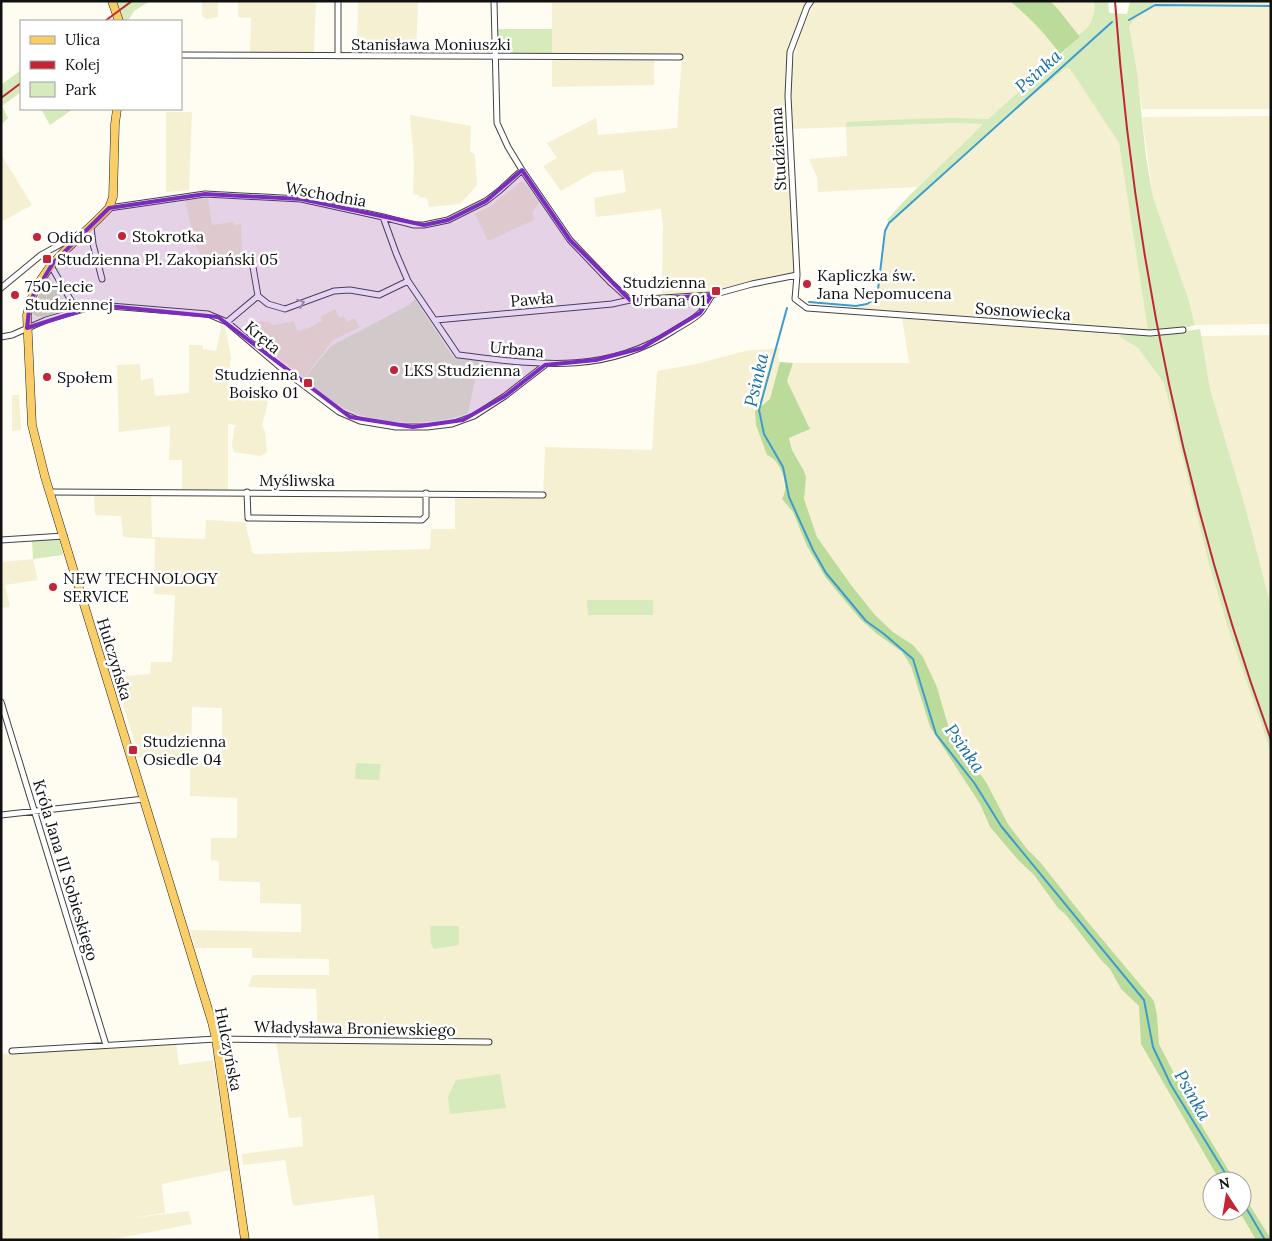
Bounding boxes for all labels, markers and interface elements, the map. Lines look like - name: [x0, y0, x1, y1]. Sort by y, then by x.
- legend: [20, 20, 182, 110]
- text: Ulica: [65, 30, 101, 49]
- street label: Stanisława Moniuszki: [351, 34, 511, 54]
- water label: Psinka: [1010, 44, 1066, 98]
- text: Kolej: [65, 55, 100, 74]
- text: Park: [65, 80, 96, 99]
- street label: Studzienna: [766, 107, 790, 191]
- street label: Wschodnia: [284, 177, 368, 211]
- place label: Stokrotka: [132, 226, 204, 246]
- place label: Odido: [47, 227, 93, 247]
- marker: Stokrotka: [116, 230, 128, 242]
- marker: Odido: [31, 231, 43, 243]
- place label: Studzienna Pl. Zakopiański 05: [57, 249, 278, 269]
- marker: Studzienna Pl. Zakopiański 05: [41, 253, 53, 265]
- place label: Kapliczka św. Jana Nepomucena: [816, 265, 952, 303]
- place label: Studzienna Urbana 01: [623, 272, 706, 310]
- place label: 750-lecie Studziennej: [25, 276, 113, 314]
- marker: Kapliczka św. Jana Nepomucena: [801, 278, 813, 290]
- marker: Studzienna Urbana 01: [710, 285, 722, 297]
- street label: Pawła: [509, 287, 555, 311]
- marker: 750-lecie Studziennej: [9, 289, 21, 301]
- street label: Sosnowiecka: [974, 298, 1072, 324]
- one-way arrow: [297, 299, 305, 309]
- street label: Kręta: [241, 316, 285, 358]
- street label: Urbana: [489, 337, 545, 361]
- water label: Psinka: [739, 351, 773, 409]
- place label: LKS Studzienna: [404, 360, 521, 380]
- place label: Studzienna Boisko 01: [215, 364, 298, 402]
- marker: LKS Studzienna: [388, 364, 400, 376]
- place label: Społem: [57, 367, 113, 387]
- marker: Społem: [41, 371, 53, 383]
- marker: Studzienna Boisko 01: [302, 377, 314, 389]
- street label: Myśliwska: [259, 470, 335, 490]
- place label: NEW TECHNOLOGY SERVICE: [63, 568, 219, 606]
- marker: NEW TECHNOLOGY SERVICE: [47, 581, 59, 593]
- street label: Hulczyńska: [93, 615, 137, 703]
- water label: Psinka: [940, 719, 990, 777]
- place label: Studzienna Osiedle 04: [143, 731, 226, 769]
- marker: Studzienna Osiedle 04: [127, 744, 139, 756]
- street label: Króla Jana III Sobieskiego: [29, 777, 103, 963]
- street label: Hulczyńska: [211, 1005, 247, 1093]
- street label: Władysława Broniewskiego: [254, 1016, 456, 1040]
- water label: Psinka: [1169, 1066, 1217, 1124]
- north arrow: [1202, 1171, 1252, 1221]
- text: N: [1217, 1173, 1232, 1193]

